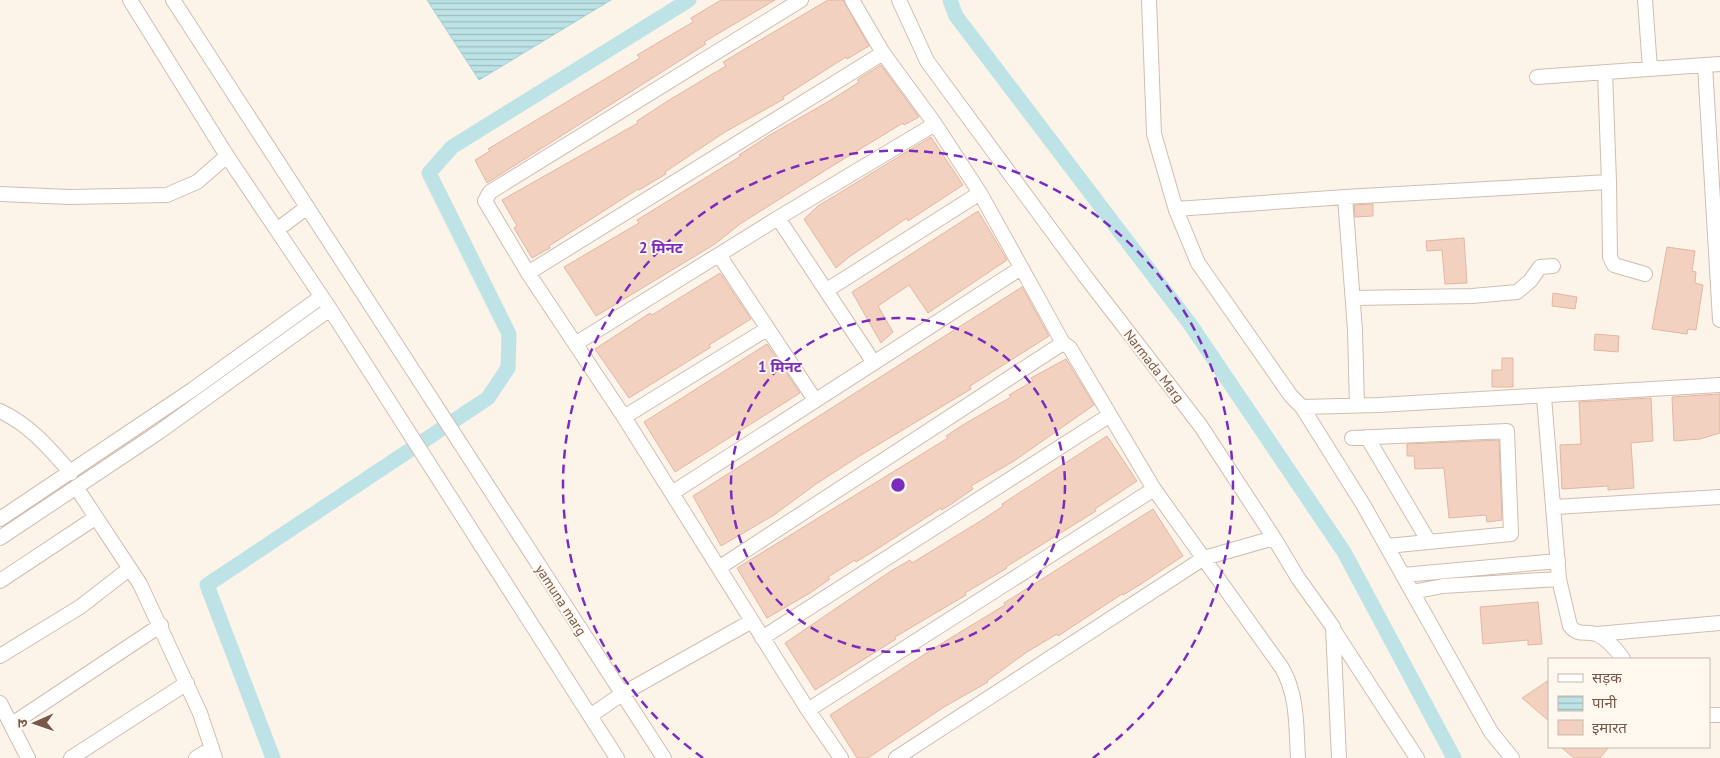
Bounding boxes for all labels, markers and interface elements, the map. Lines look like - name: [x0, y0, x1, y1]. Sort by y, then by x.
- text: 2 मिनट: [639, 238, 684, 257]
- street label: Narmada Marg: [1120, 326, 1188, 406]
- text: 1 मिनट: [758, 357, 803, 376]
- centre of rings: [889, 476, 907, 494]
- street label: yamuna marg: [531, 561, 591, 639]
- legend: [1548, 658, 1710, 748]
- text: सड़क: [1592, 668, 1622, 687]
- text: पानी: [1592, 693, 1618, 712]
- north arrow: [10, 698, 60, 748]
- text: उ: [13, 718, 31, 728]
- text: इमारत: [1592, 718, 1627, 737]

